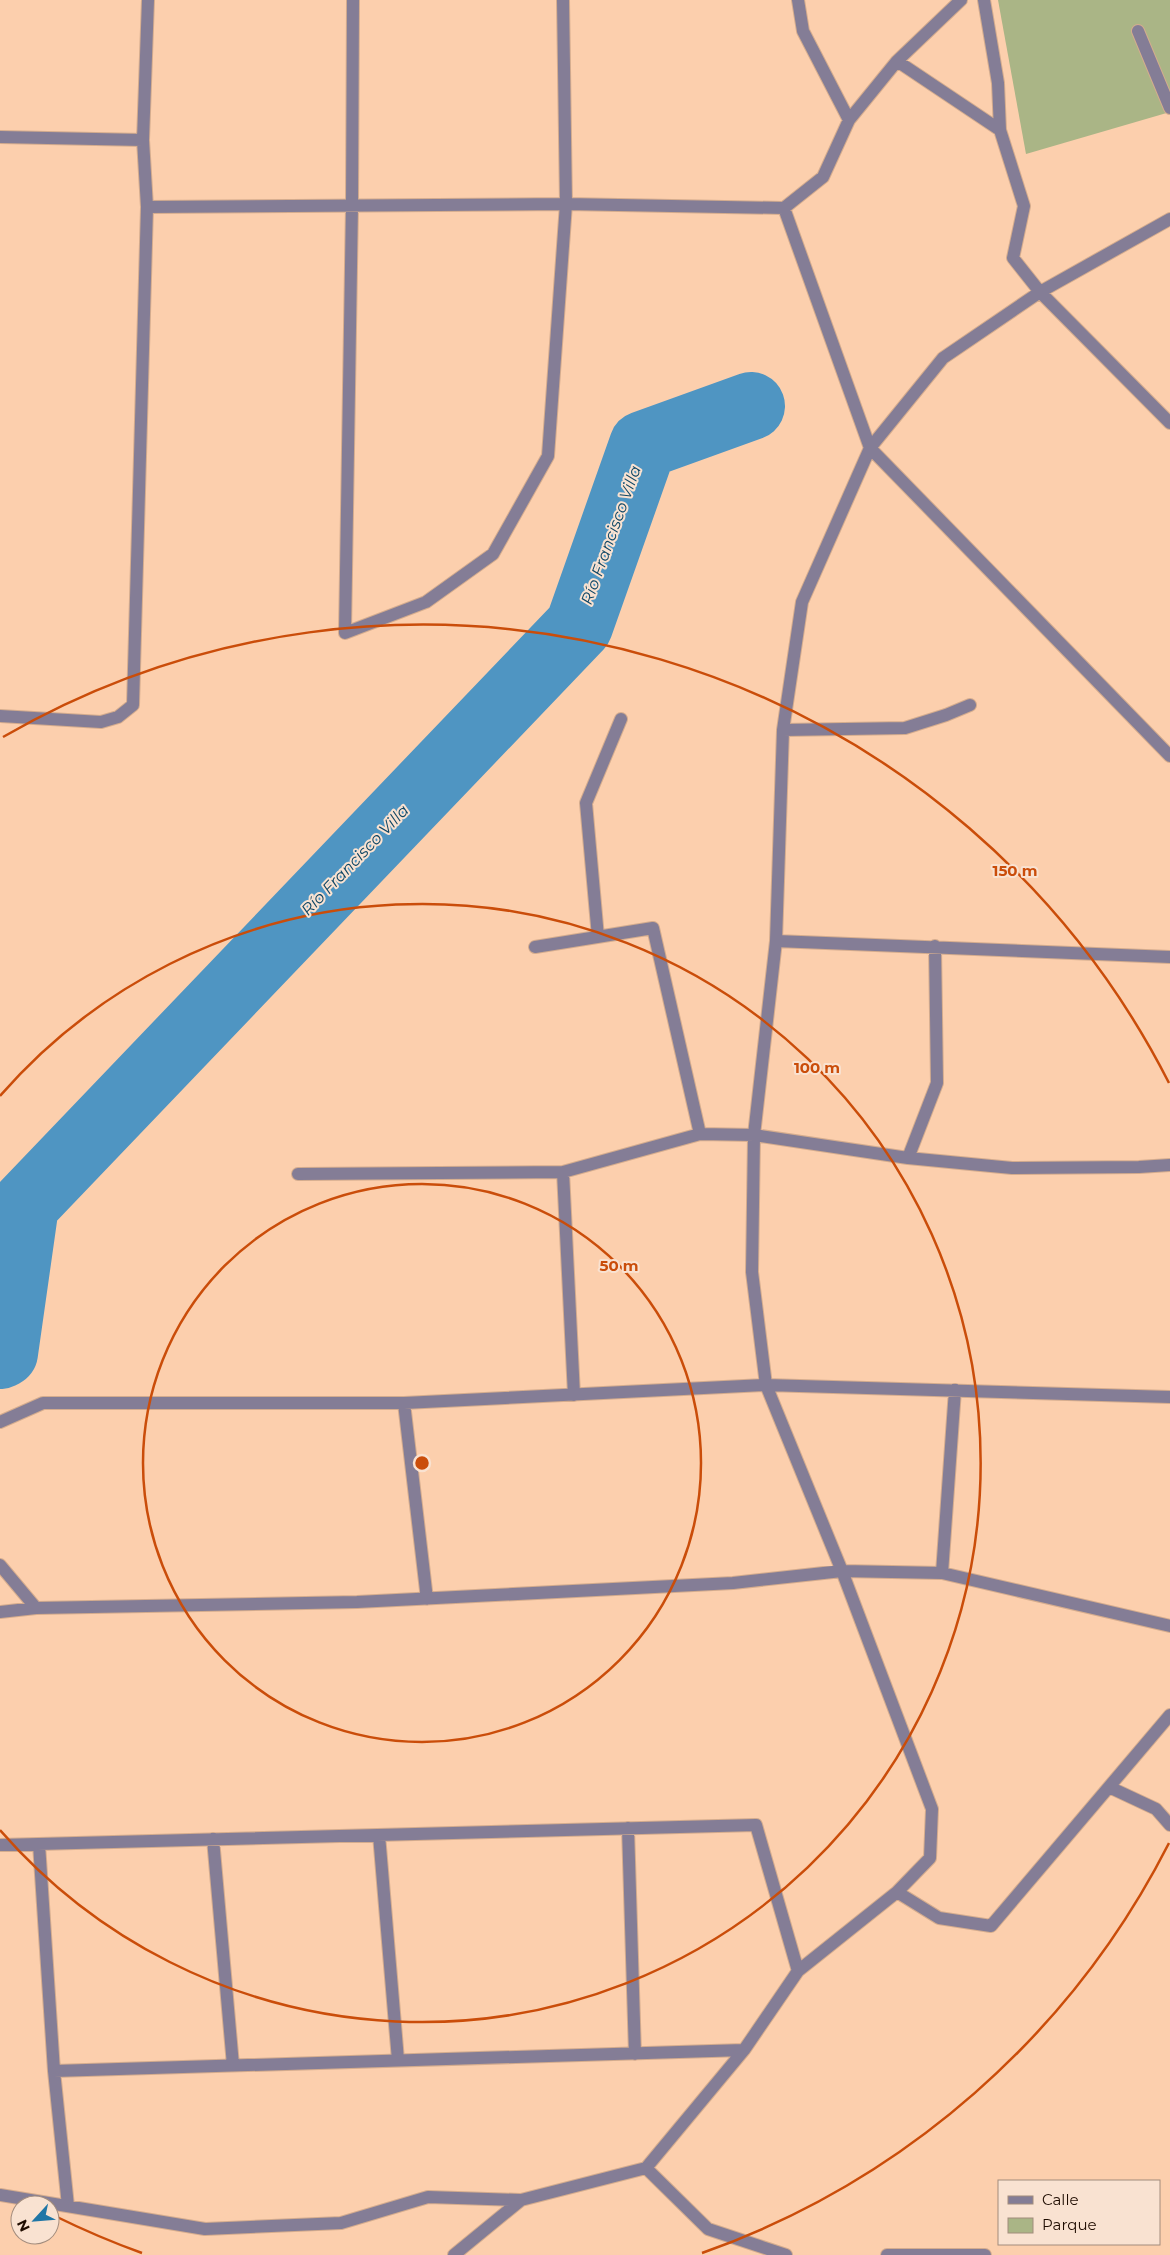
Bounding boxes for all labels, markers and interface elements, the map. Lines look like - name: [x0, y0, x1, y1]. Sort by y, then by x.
- water label: Río Francisco Villa: [577, 463, 645, 607]
- water label: Río Francisco Villa: [297, 801, 413, 919]
- text: 150 m: [993, 861, 1037, 880]
- text: 100 m: [794, 1058, 840, 1077]
- text: 50 m: [599, 1256, 639, 1275]
- centre of rings: [413, 1454, 431, 1472]
- legend: [998, 2180, 1160, 2245]
- text: Calle: [1042, 2190, 1079, 2209]
- north arrow: [10, 2195, 60, 2245]
- text: Parque: [1042, 2215, 1097, 2234]
- text: N: [13, 2217, 34, 2235]

